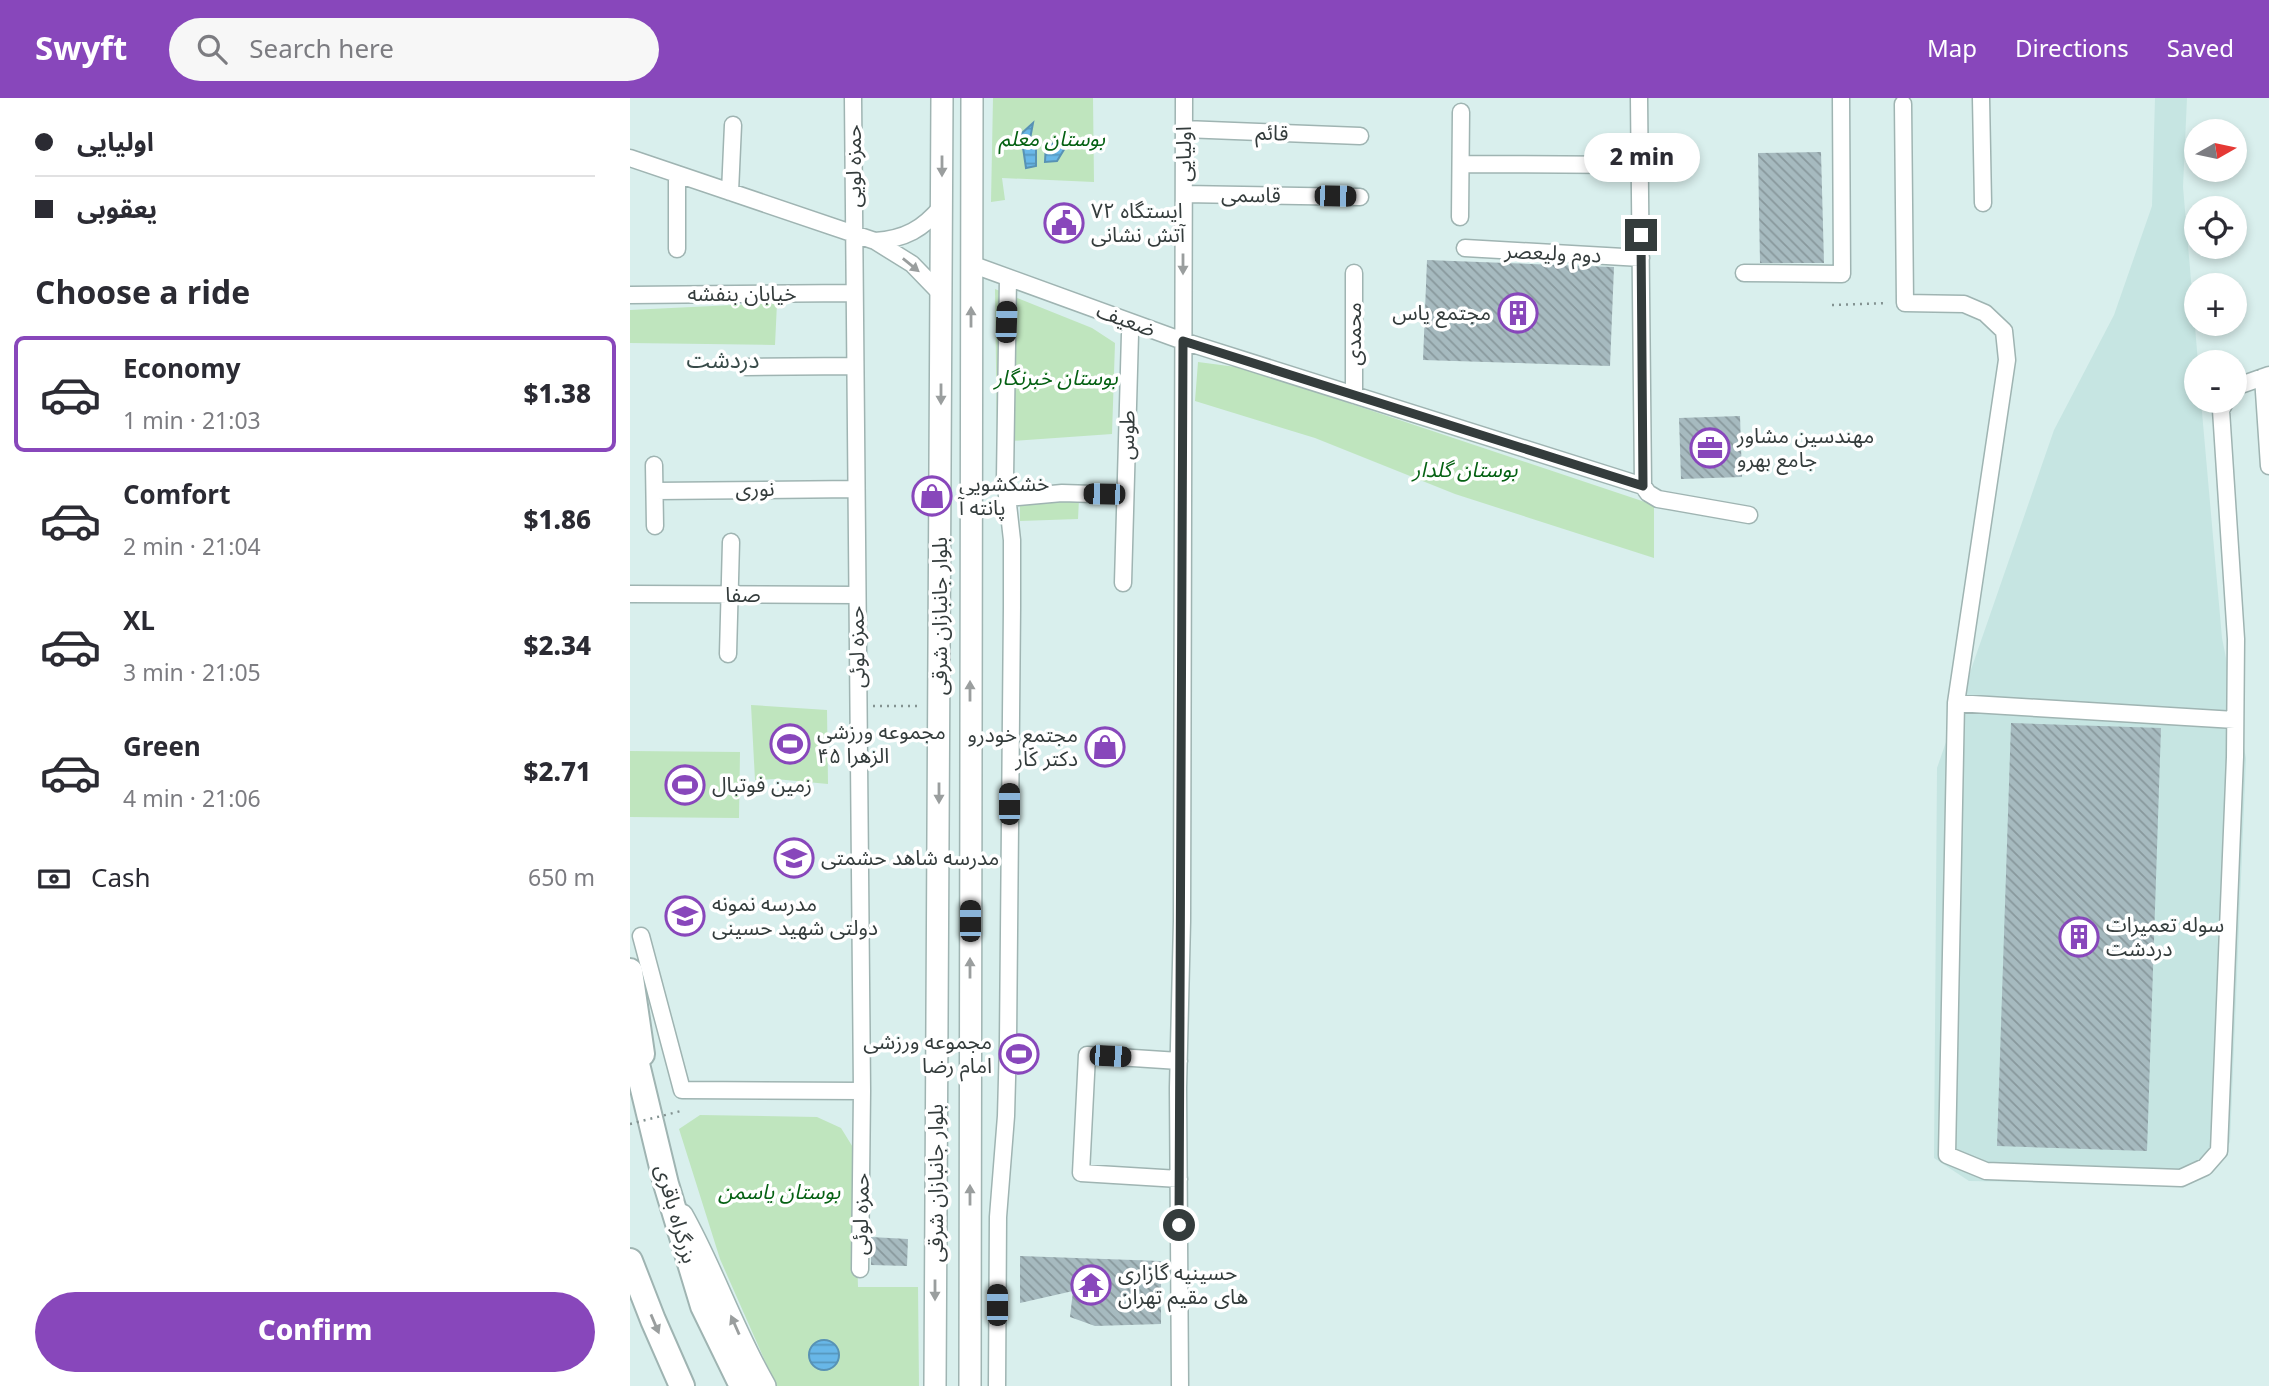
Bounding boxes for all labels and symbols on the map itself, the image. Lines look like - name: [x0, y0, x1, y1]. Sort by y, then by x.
- street label: قائم: [1254, 110, 1290, 156]
- park label: بوستان معلم: [998, 117, 1105, 161]
- north arrow: [2184, 119, 2247, 182]
- street label: حمزه لویی: [832, 124, 876, 208]
- street label: اولیایی: [1162, 126, 1206, 182]
- callout: 2 min: [1583, 134, 1699, 183]
- one-way arrow: [936, 155, 948, 177]
- street label: قاسمی: [1221, 172, 1281, 218]
- car: [1314, 185, 1357, 207]
- place label: ایستگاه ۷۲ آتش نشانی: [1091, 189, 1186, 257]
- public building icon: ایستگاه ۷۲ آتش نشانی: [1043, 202, 1085, 244]
- route end: [1625, 219, 1657, 251]
- street label: دوم ولیعصر: [1502, 228, 1603, 278]
- one-way arrow: [1177, 253, 1189, 275]
- one-way arrow: [902, 258, 920, 273]
- street label: خیابان بنفشه: [687, 272, 797, 316]
- street label: ضعیف: [1090, 289, 1162, 351]
- place label: مجتمع یاس: [1392, 291, 1491, 335]
- building icon: مجتمع یاس: [1497, 292, 1539, 334]
- car: [995, 301, 1018, 343]
- street label: محمدی: [1332, 302, 1376, 366]
- one-way arrow: [965, 306, 977, 328]
- district label: دردشت: [687, 336, 759, 385]
- park label: بوستان خبرنگار: [992, 356, 1118, 400]
- one-way arrow: [936, 383, 947, 405]
- street label: طوس: [1104, 409, 1150, 461]
- place label: مهندسین مشاور جامع بهرو: [1736, 414, 1874, 482]
- office icon: مهندسین مشاور جامع بهرو: [1689, 427, 1731, 469]
- park label: بوستان گلدار: [1411, 448, 1518, 492]
- place label: خشکشویی پانته آ: [958, 462, 1049, 530]
- street label: نوری: [735, 467, 775, 511]
- shop icon: خشکشویی پانته آ: [911, 475, 953, 517]
- car: [1083, 483, 1126, 505]
- street label: بلوار جانبازان شرقی: [918, 537, 962, 695]
- street label: صفا: [725, 573, 761, 617]
- street label: حمزه لوئی: [834, 605, 880, 689]
- one-way arrow: [964, 680, 976, 702]
- place label: مجموعه ورزشی الزهرا ۴۵: [817, 710, 946, 778]
- place label: مجتمع خودرو دکتر کار: [968, 713, 1078, 781]
- sports icon: مجموعه ورزشی الزهرا ۴۵: [769, 723, 811, 765]
- shop icon: مجتمع خودرو دکتر کار: [1084, 726, 1126, 768]
- place label: زمین فوتبال: [712, 763, 812, 807]
- sports icon: زمین فوتبال: [664, 764, 706, 806]
- one-way arrow: [933, 782, 945, 804]
- car: [999, 783, 1020, 825]
- place label: مدرسه شاهد حشمتی: [821, 836, 999, 880]
- school or university icon: مدرسه شاهد حشمتی: [773, 837, 815, 879]
- place label: مدرسه نمونه دولتی شهید حسینی: [712, 882, 878, 950]
- school or university icon: مدرسه نمونه دولتی شهید حسینی: [664, 895, 706, 937]
- car: [960, 900, 981, 942]
- place label: سوله تعمیرات دردشت: [2106, 903, 2224, 971]
- building icon: سوله تعمیرات دردشت: [2058, 916, 2100, 958]
- one-way arrow: [964, 957, 976, 979]
- place label: مجموعه ورزشی امام رضا: [863, 1020, 992, 1088]
- sports icon: مجموعه ورزشی امام رضا: [998, 1033, 1040, 1075]
- car: [1089, 1044, 1132, 1068]
- street label: بلوار جانبازان شرقی: [914, 1104, 958, 1262]
- street label: بزرگراه باقری: [641, 1159, 711, 1269]
- park label: بوستان یاسمن: [718, 1170, 840, 1214]
- street label: حمزه لوئی: [838, 1172, 884, 1256]
- one-way arrow: [964, 1184, 976, 1206]
- route start: [1163, 1209, 1195, 1241]
- place label: حسینیه گازاری های مقیم تهران: [1118, 1251, 1248, 1319]
- temple icon: حسینیه گازاری های مقیم تهران: [1070, 1264, 1112, 1306]
- one-way arrow: [930, 1279, 941, 1301]
- car: [987, 1284, 1008, 1326]
- one-way arrow: [649, 1314, 660, 1335]
- one-way arrow: [729, 1315, 741, 1335]

